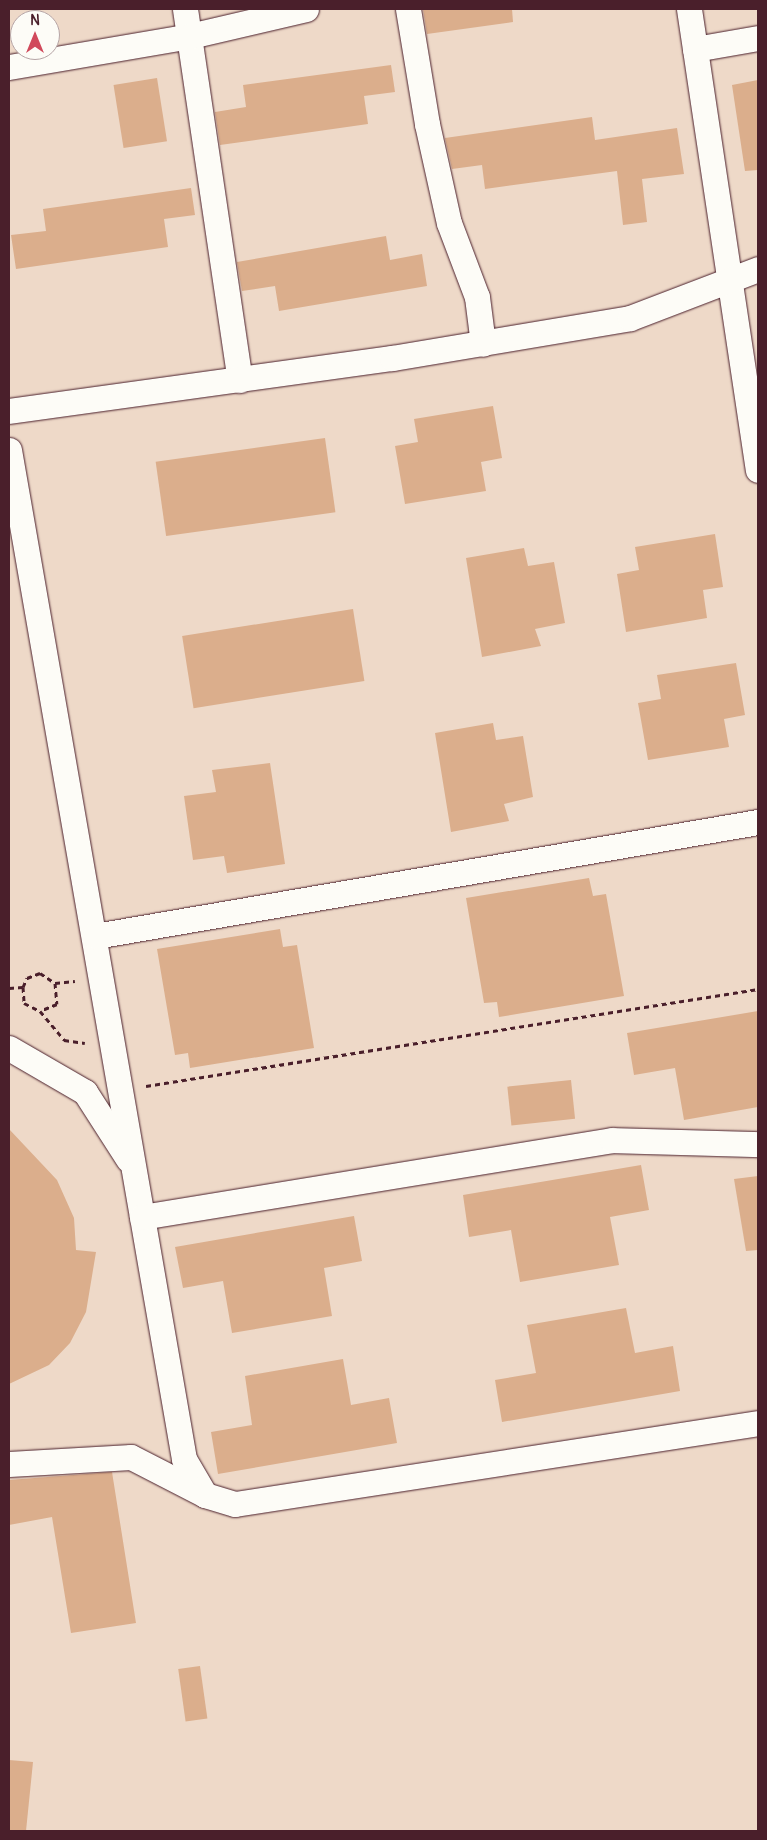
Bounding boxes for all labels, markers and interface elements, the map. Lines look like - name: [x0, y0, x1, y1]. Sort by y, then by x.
- north arrow: [10, 10, 60, 60]
- text: N: [30, 12, 40, 29]

